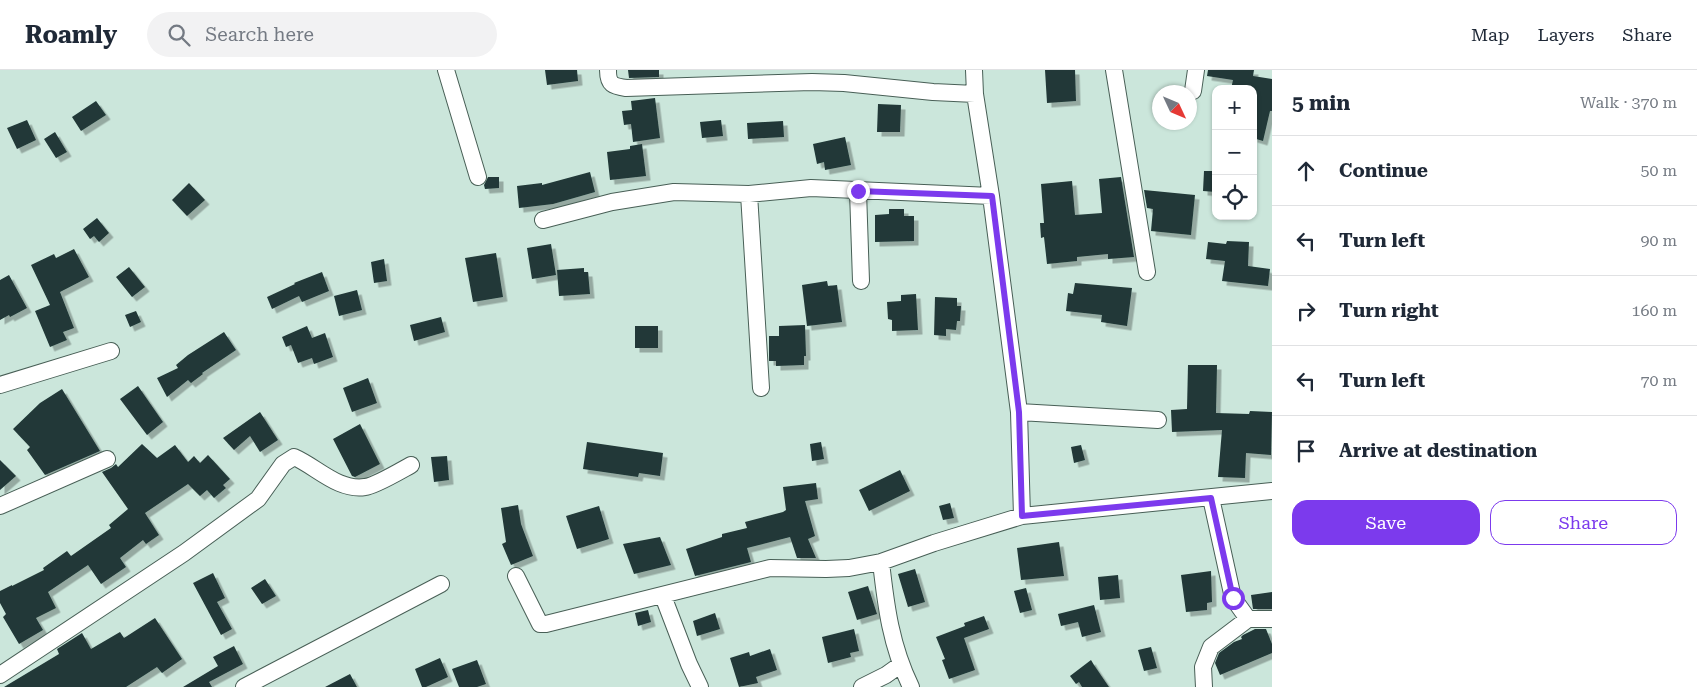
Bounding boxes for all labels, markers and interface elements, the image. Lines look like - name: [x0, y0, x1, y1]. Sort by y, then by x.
- search box: [147, 12, 497, 57]
- text: Roamly: [25, 21, 117, 49]
- icon: search: [165, 21, 193, 49]
- text: Search here: [205, 23, 314, 46]
- text: Map: [1471, 24, 1510, 45]
- text: Layers: [1538, 24, 1594, 45]
- text: Share: [1622, 24, 1672, 45]
- north arrow: [1152, 85, 1197, 130]
- map controls: [1212, 85, 1257, 220]
- button: +: [1212, 85, 1257, 130]
- text: 5 min: [1292, 91, 1350, 115]
- text: Walk · 370 m: [1580, 93, 1677, 112]
- button: −: [1212, 130, 1257, 175]
- icon: ahead: [1292, 157, 1320, 185]
- text: Continue: [1339, 159, 1428, 182]
- text: 50 m: [1640, 161, 1677, 180]
- button: locate: [1212, 175, 1257, 220]
- route end: [847, 180, 870, 203]
- icon: left: [1292, 227, 1320, 255]
- text: Turn left: [1339, 229, 1425, 252]
- text: 90 m: [1640, 231, 1677, 250]
- icon: right: [1292, 297, 1320, 325]
- text: Turn right: [1339, 299, 1439, 322]
- text: 160 m: [1631, 301, 1677, 320]
- icon: left: [1292, 367, 1320, 395]
- text: Turn left: [1339, 369, 1425, 392]
- text: 70 m: [1640, 371, 1677, 390]
- icon: arrive: [1292, 437, 1320, 465]
- text: Arrive at destination: [1339, 439, 1537, 462]
- button: Save: [1292, 500, 1480, 545]
- button: Share: [1490, 500, 1677, 545]
- route start: [1222, 587, 1245, 610]

